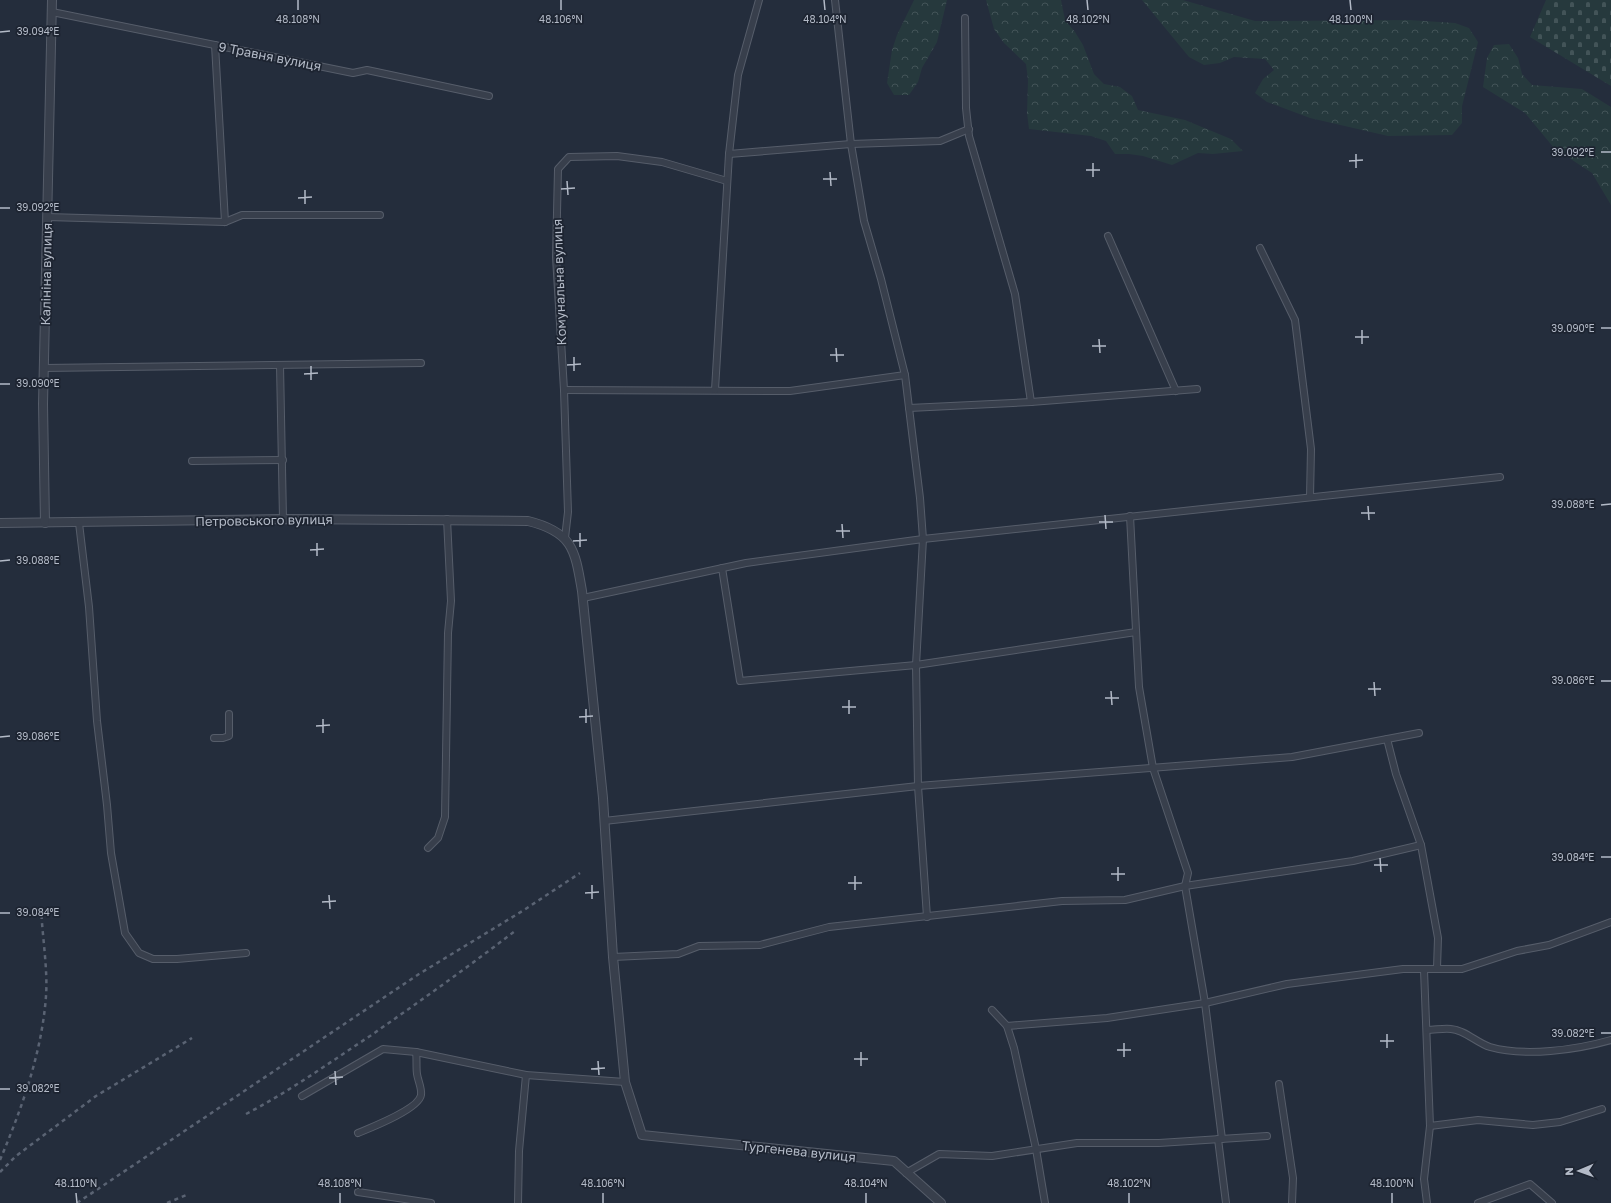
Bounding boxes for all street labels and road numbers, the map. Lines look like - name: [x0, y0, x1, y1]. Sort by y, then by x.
- street label: 9 Травня вулиця: [217, 38, 323, 74]
- street label: Комунальна вулиця: [549, 218, 569, 346]
- street label: Калініна вулиця: [37, 223, 55, 325]
- street label: Петровського вулиця: [195, 511, 333, 529]
- street label: Тургенева вулиця: [741, 1137, 857, 1165]

